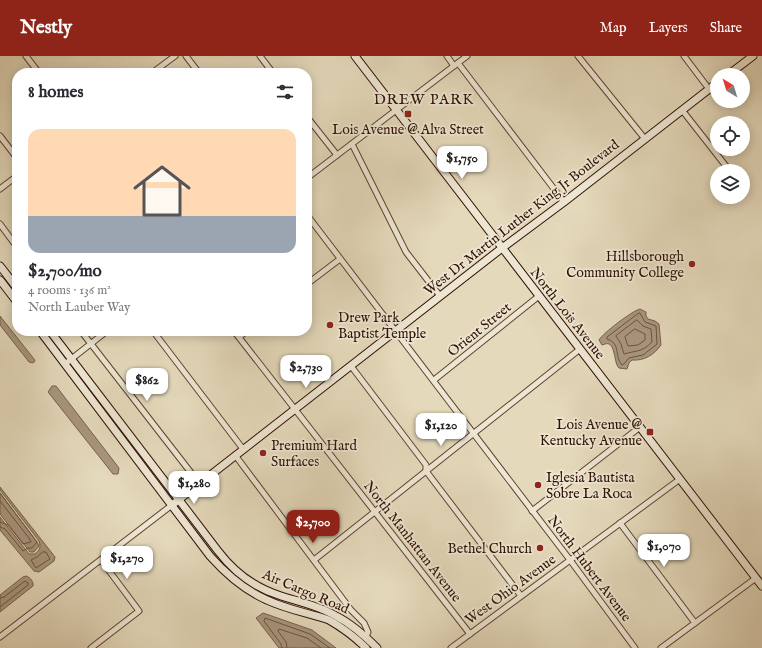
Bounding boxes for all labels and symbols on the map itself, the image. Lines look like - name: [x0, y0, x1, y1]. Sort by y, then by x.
- north arrow: [710, 68, 750, 108]
- district label: DREW PARK: [374, 90, 474, 109]
- marker: Lois Avenue @ Alva Street: [403, 109, 413, 119]
- place label: Lois Avenue @ Alva Street: [332, 121, 484, 139]
- street label: West Dr Martin Luther King Jr Boulevard: [420, 135, 623, 300]
- pin: $1,750: [429, 146, 495, 180]
- place label: Hillsborough Community College: [566, 248, 685, 282]
- marker: Hillsborough Community College: [687, 259, 697, 269]
- street label: North Lois Avenue: [526, 264, 609, 364]
- street label: Orient Street: [444, 298, 515, 361]
- place label: Drew Park Baptist Temple: [338, 309, 427, 343]
- marker: Drew Park Baptist Temple: [325, 320, 335, 330]
- pin: $2,730: [273, 355, 339, 389]
- pin: $862: [123, 368, 171, 402]
- pin: $1,120: [408, 413, 474, 447]
- place label: Lois Avenue @ Kentucky Avenue: [540, 416, 643, 450]
- marker: Lois Avenue @ Kentucky Avenue: [645, 427, 655, 437]
- place label: Premium Hard Surfaces: [271, 437, 357, 471]
- marker: Premium Hard Surfaces: [258, 448, 268, 458]
- place label: Iglesia Bautista Sobre La Roca: [546, 469, 635, 503]
- pin: $1,280: [161, 471, 227, 505]
- street label: North Manhattan Avenue: [359, 477, 465, 606]
- marker: Iglesia Bautista Sobre La Roca: [533, 480, 543, 490]
- pin: $2,700: [280, 510, 346, 544]
- street label: North Hubert Avenue: [543, 512, 635, 626]
- pin: $1,070: [631, 534, 697, 568]
- place label: Bethel Church: [448, 540, 533, 558]
- marker: Bethel Church: [535, 543, 545, 553]
- pin: $1,270: [94, 546, 160, 580]
- street label: West Ohio Avenue: [462, 550, 560, 629]
- street label: Air Cargo Road: [259, 565, 352, 618]

